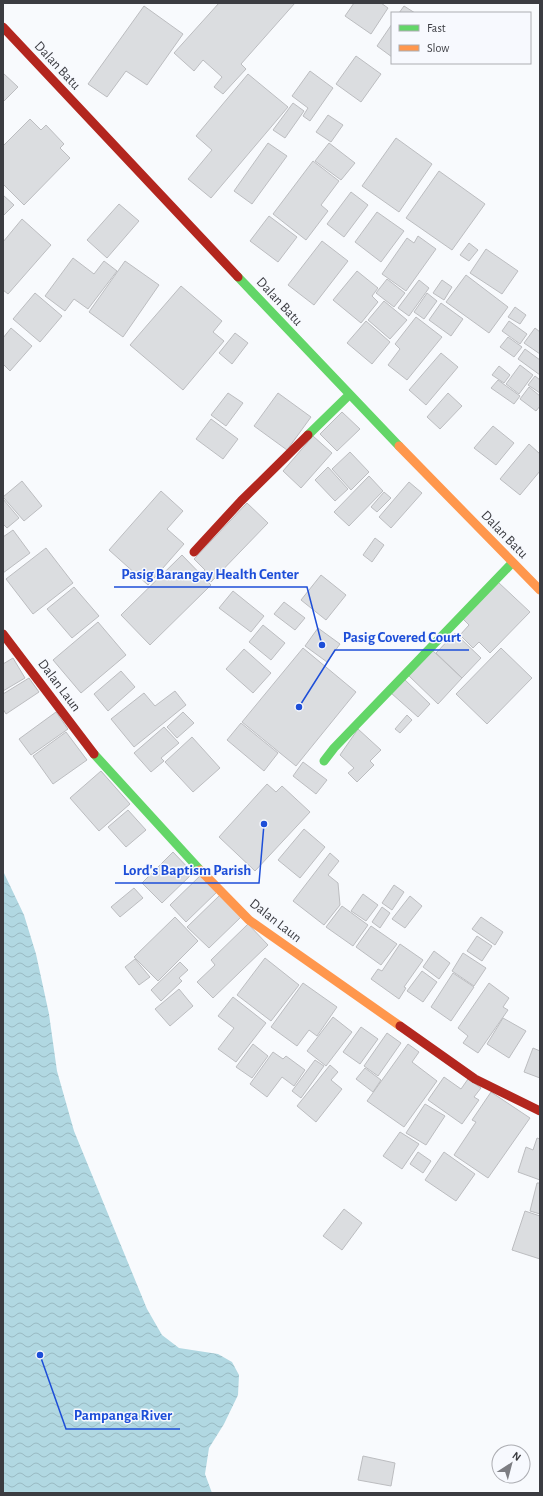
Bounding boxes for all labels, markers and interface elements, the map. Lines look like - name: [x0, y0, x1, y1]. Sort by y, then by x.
- legend: [391, 12, 531, 64]
- text: Fast: [427, 22, 446, 34]
- street label: Dalan Batu: [32, 39, 83, 93]
- text: Slow: [427, 42, 449, 54]
- street label: Dalan Batu: [254, 275, 305, 329]
- street label: Dalan Batu: [478, 508, 530, 561]
- callout: Pasig Barangay Health Center: [114, 560, 307, 587]
- text: Pasig Barangay Health Center: [121, 567, 300, 582]
- callout: Pasig Covered Court: [335, 623, 469, 650]
- text: Pasig Covered Court: [343, 630, 461, 645]
- street label: Dalan Laun: [35, 657, 83, 714]
- callout: Lord's Baptism Parish: [115, 856, 259, 883]
- text: Lord's Baptism Parish: [123, 863, 251, 878]
- street label: Dalan Laun: [247, 896, 304, 945]
- callout: Pampanga River: [66, 1402, 180, 1429]
- text: Pampanga River: [74, 1408, 173, 1423]
- north arrow: [491, 1444, 531, 1484]
- text: N: [510, 1450, 523, 1463]

